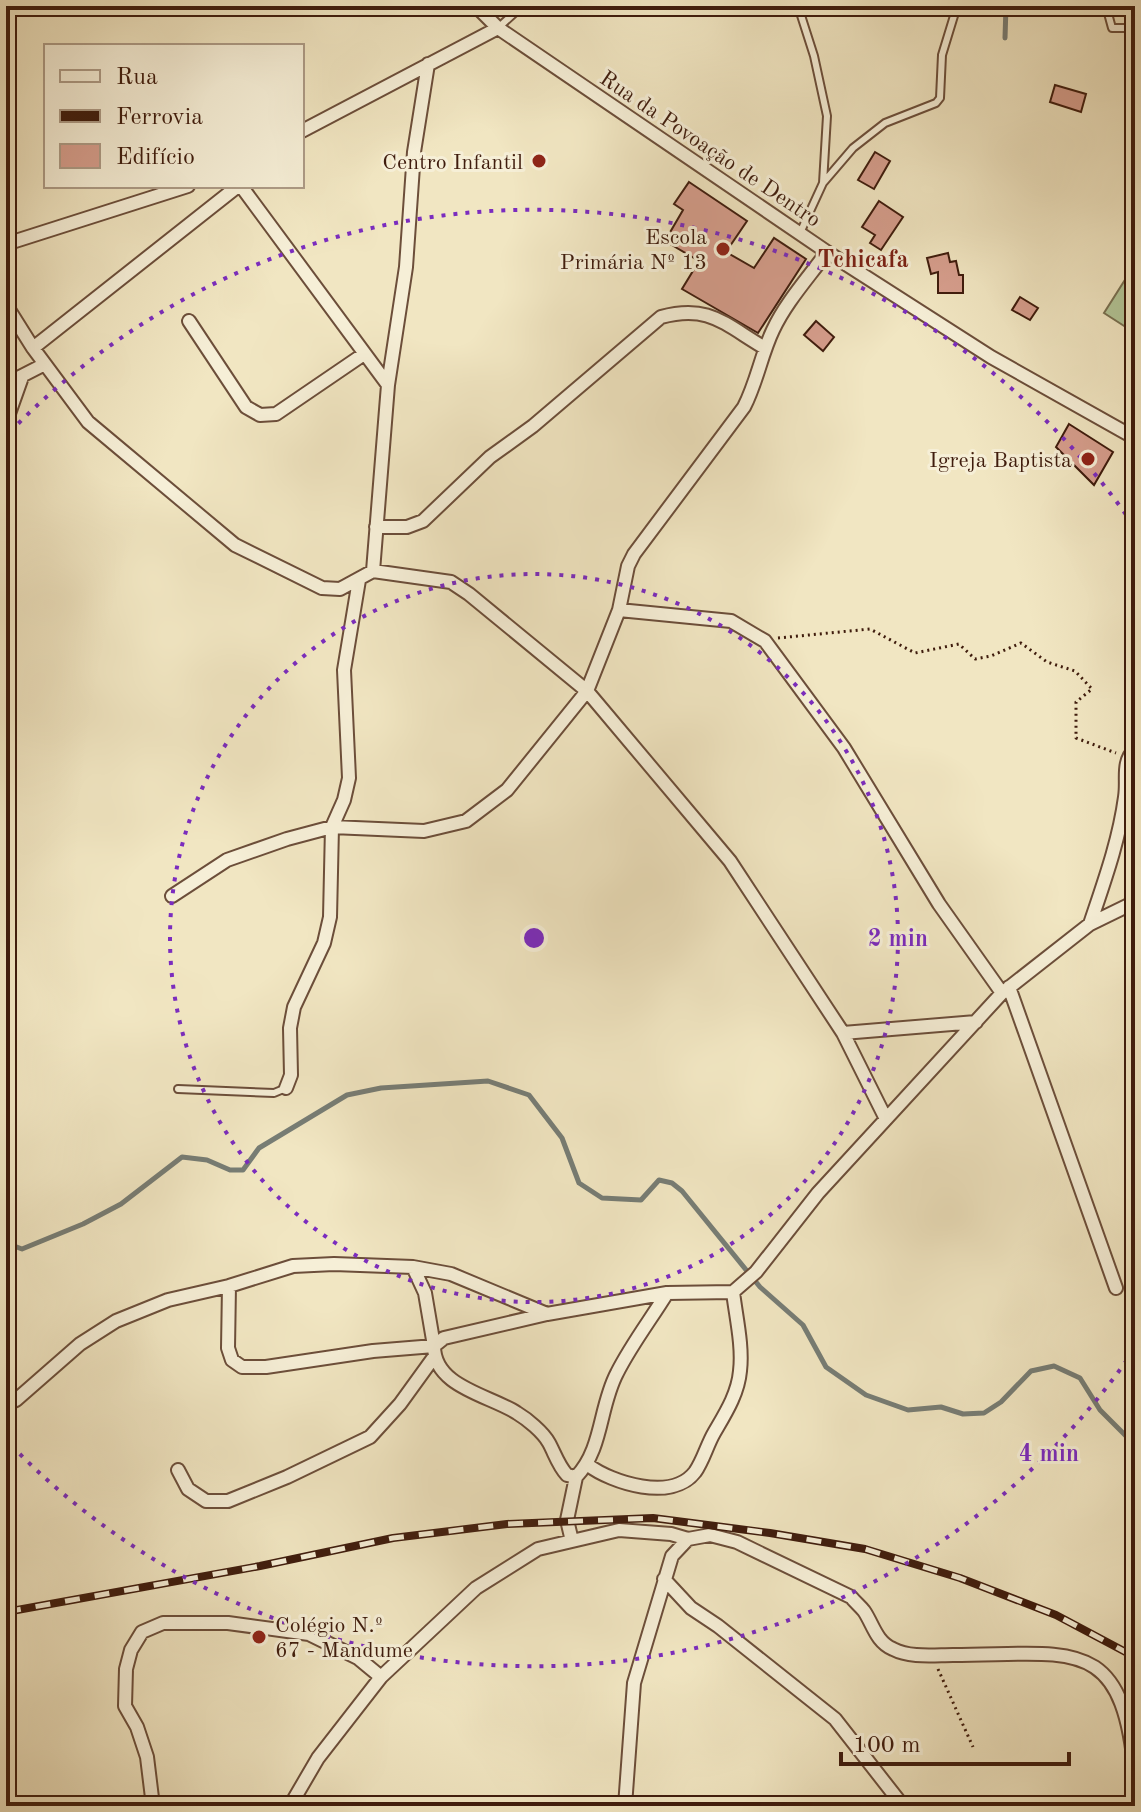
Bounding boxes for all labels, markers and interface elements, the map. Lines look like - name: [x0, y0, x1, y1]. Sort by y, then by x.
- legend: [44, 44, 304, 188]
- text: Rua: [116, 66, 158, 90]
- street label: Rua da Povoação de Dentro: [595, 67, 824, 232]
- text: Ferrovia: [116, 106, 203, 130]
- text: Edifício: [116, 146, 195, 170]
- place label: Centro Infantil: [382, 152, 523, 174]
- marker: Centro Infantil: [530, 152, 548, 170]
- place label: Escola Primária Nº 13: [560, 227, 707, 274]
- marker: Escola Primária Nº 13: [714, 240, 732, 258]
- district label: Tchicafa: [817, 249, 909, 273]
- place label: Igreja Baptista: [929, 450, 1072, 472]
- marker: Igreja Baptista: [1079, 450, 1097, 468]
- centre of rings: [520, 924, 548, 952]
- text: 2 min: [868, 928, 928, 952]
- text: 4 min: [1019, 1443, 1079, 1467]
- place label: Colégio N.º 67 - Mandume: [275, 1615, 413, 1662]
- marker: Colégio N.º 67 - Mandume: [250, 1628, 268, 1646]
- scale bar: [841, 1716, 1069, 1766]
- text: 100 m: [853, 1734, 921, 1758]

